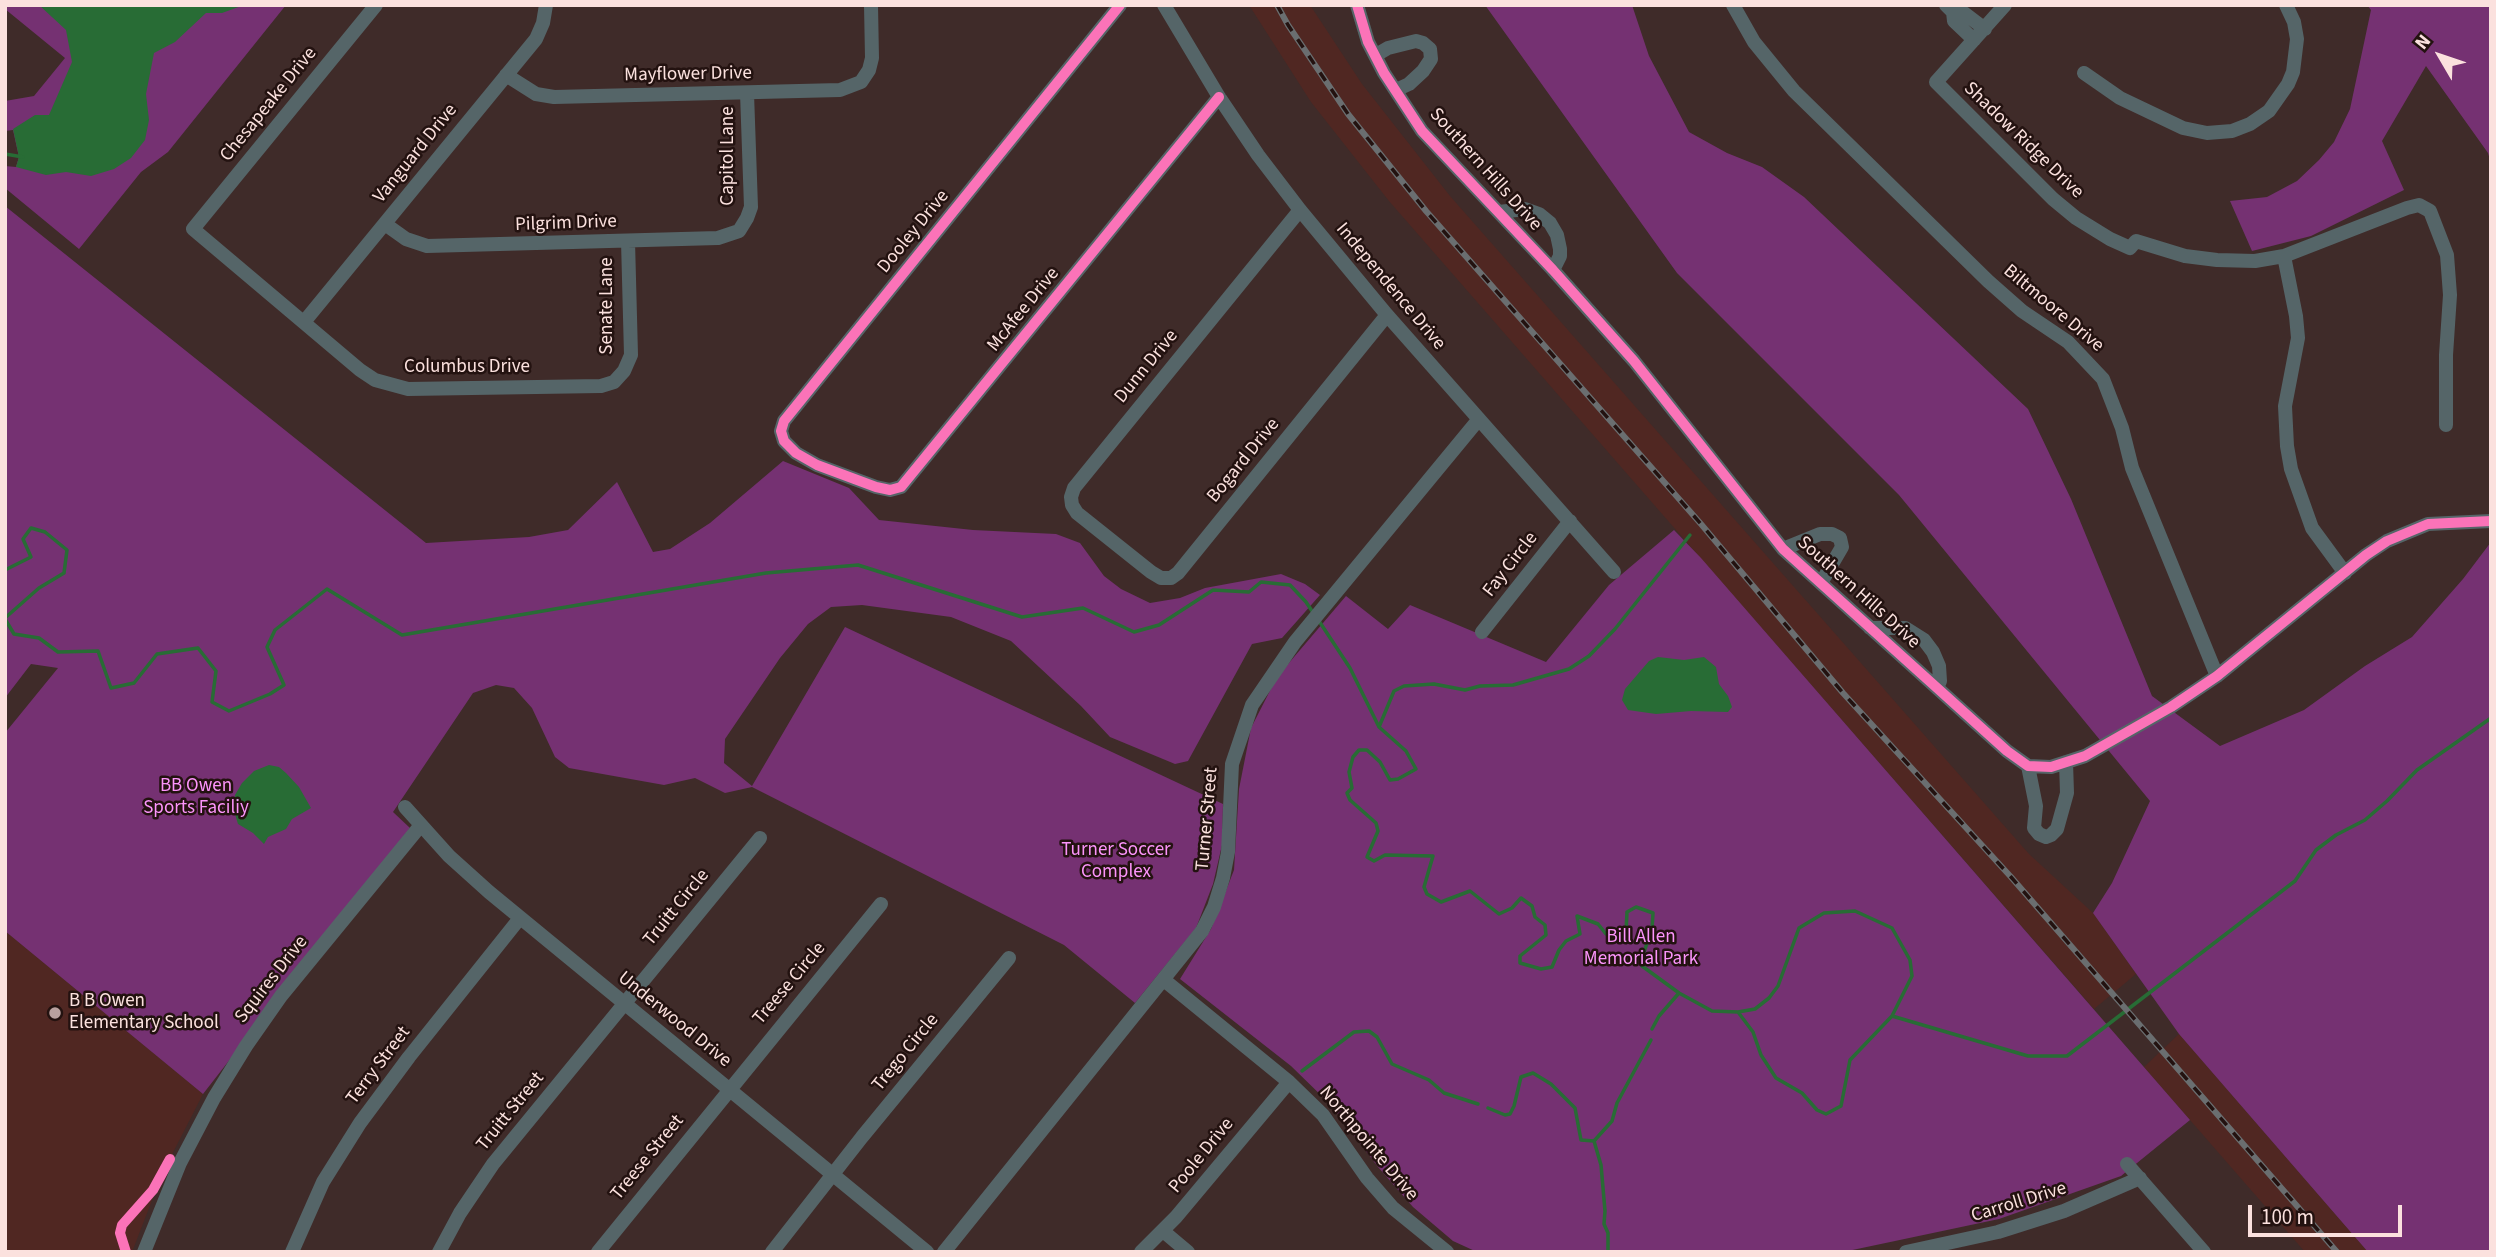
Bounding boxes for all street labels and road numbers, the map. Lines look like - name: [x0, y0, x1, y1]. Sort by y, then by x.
- street label: Chesapeake Drive: [216, 43, 322, 167]
- street label: Mayflower Drive: [624, 62, 752, 88]
- street label: Shadow Ridge Drive: [1958, 78, 2088, 204]
- street label: Vanguard Drive: [369, 100, 463, 208]
- street label: Southern Hills Drive: [1424, 104, 1546, 236]
- street label: Capitol Lane: [718, 106, 740, 206]
- street label: Dooley Drive: [874, 186, 954, 278]
- street label: Pilgrim Drive: [515, 211, 617, 237]
- street label: Independence Drive: [1330, 219, 1450, 355]
- street label: Senate Lane: [597, 257, 619, 355]
- street label: Biltmoore Drive: [1998, 260, 2108, 358]
- street label: McAfee Drive: [983, 263, 1065, 357]
- street label: Dunn Drive: [1111, 326, 1183, 408]
- street label: Columbus Drive: [404, 357, 530, 379]
- street label: Bogard Drive: [1203, 414, 1285, 508]
- street label: Fay Circle: [1479, 528, 1543, 602]
- street label: Southern Hills Drive: [1792, 532, 1924, 654]
- street label: Turner Street: [1192, 766, 1224, 872]
- street label: Truitt Circle: [639, 865, 715, 951]
- street label: Squires Drive: [231, 932, 313, 1028]
- street label: Treese Circle: [749, 938, 831, 1030]
- street label: Underwood Drive: [613, 967, 735, 1073]
- street label: Trego Circle: [868, 1010, 944, 1096]
- street label: Terry Street: [342, 1022, 416, 1110]
- street label: Truitt Street: [472, 1068, 550, 1156]
- street label: Northpointe Drive: [1313, 1082, 1423, 1206]
- street label: Treese Street: [607, 1111, 689, 1205]
- street label: Poole Drive: [1165, 1114, 1239, 1198]
- street label: Carroll Drive: [1969, 1178, 2069, 1228]

